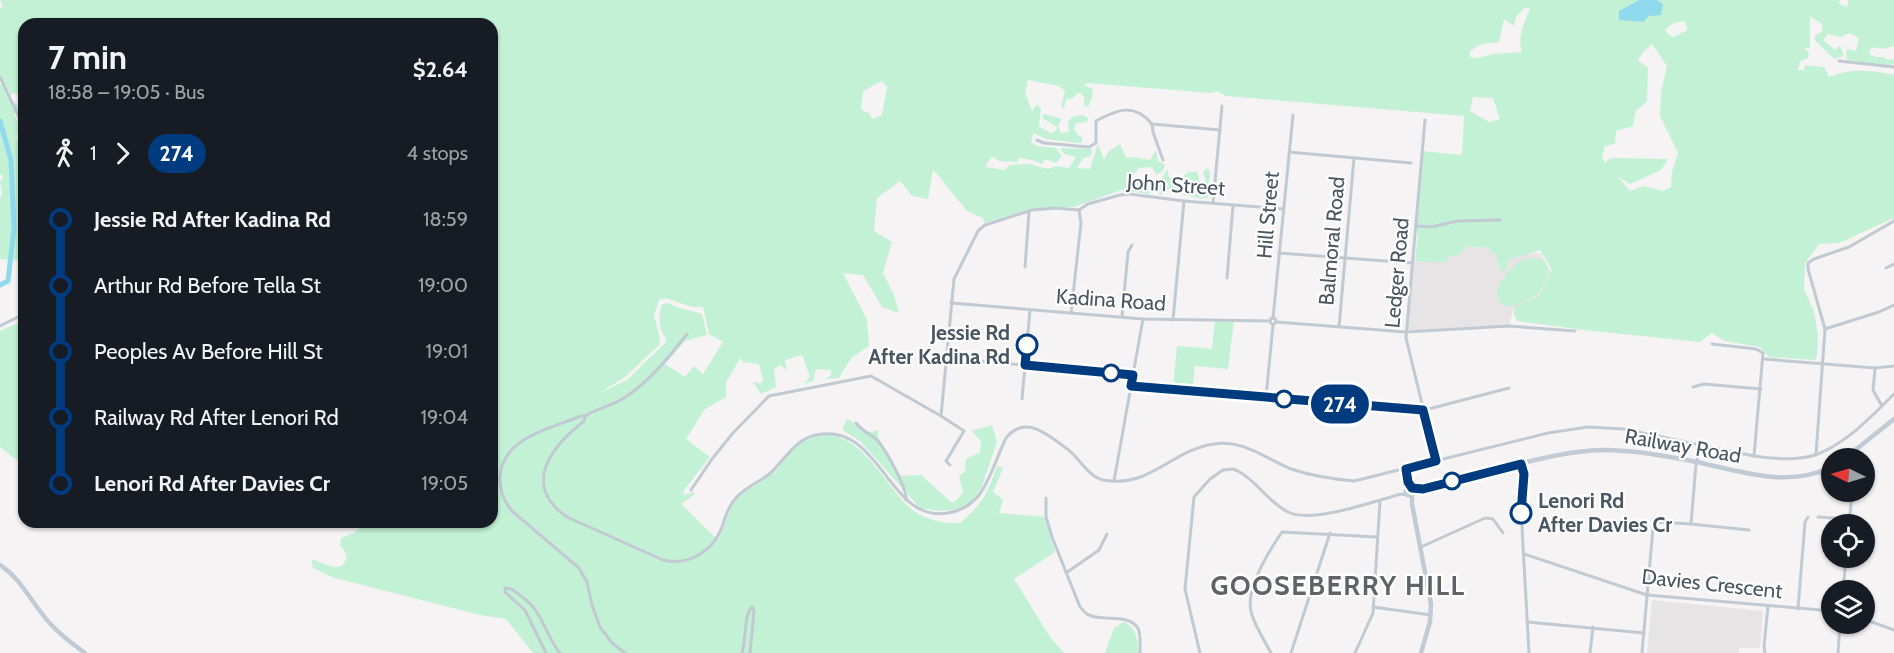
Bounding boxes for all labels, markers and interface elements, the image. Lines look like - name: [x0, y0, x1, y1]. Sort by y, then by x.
- text: 7 min: [48, 37, 127, 77]
- text: $2.64: [413, 56, 468, 83]
- text: 18:58 – 19:05 · Bus: [48, 80, 205, 104]
- icon: walk: [48, 137, 81, 170]
- icon: forward: [106, 137, 139, 170]
- text: 1: [90, 141, 97, 165]
- text: 274: [160, 141, 194, 166]
- text: 4 stops: [407, 141, 468, 165]
- street label: John Street: [1125, 169, 1226, 200]
- street label: Hill Street: [1251, 170, 1284, 260]
- street label: Balmoral Road: [1313, 175, 1350, 306]
- text: Jessie Rd After Kadina Rd: [94, 206, 331, 233]
- text: 18:59: [423, 207, 468, 231]
- street label: Ledger Road: [1379, 217, 1414, 329]
- text: Arthur Rd Before Tella St: [94, 272, 321, 299]
- text: 19:00: [418, 273, 468, 297]
- street label: Kadina Road: [1055, 283, 1167, 316]
- place label: Jessie Rd After Kadina Rd: [868, 320, 1010, 369]
- marker: Jessie Rd After Kadina Rd: [1016, 334, 1038, 356]
- text: Peoples Av Before Hill St: [94, 338, 323, 365]
- text: 19:01: [425, 339, 468, 363]
- unlabelled marker: [1102, 364, 1120, 382]
- line badge: 274: [1306, 384, 1374, 424]
- unlabelled marker: [1275, 390, 1293, 408]
- text: 274: [1323, 392, 1357, 417]
- text: Railway Rd After Lenori Rd: [94, 404, 339, 431]
- text: 19:04: [420, 405, 468, 429]
- street label: Railway Road: [1623, 423, 1743, 468]
- north arrow: [1821, 448, 1875, 502]
- map controls: [1821, 448, 1875, 634]
- text: Lenori Rd After Davies Cr: [94, 470, 330, 497]
- text: 19:05: [421, 471, 468, 495]
- unlabelled marker: [1443, 472, 1461, 490]
- place label: Lenori Rd After Davies Cr: [1538, 488, 1672, 537]
- marker: Lenori Rd After Davies Cr: [1510, 502, 1532, 524]
- button: locate: [1821, 514, 1875, 568]
- street label: Davies Crescent: [1641, 564, 1784, 603]
- district label: GOOSEBERRY HILL: [1211, 569, 1465, 602]
- button: layers: [1821, 580, 1875, 634]

